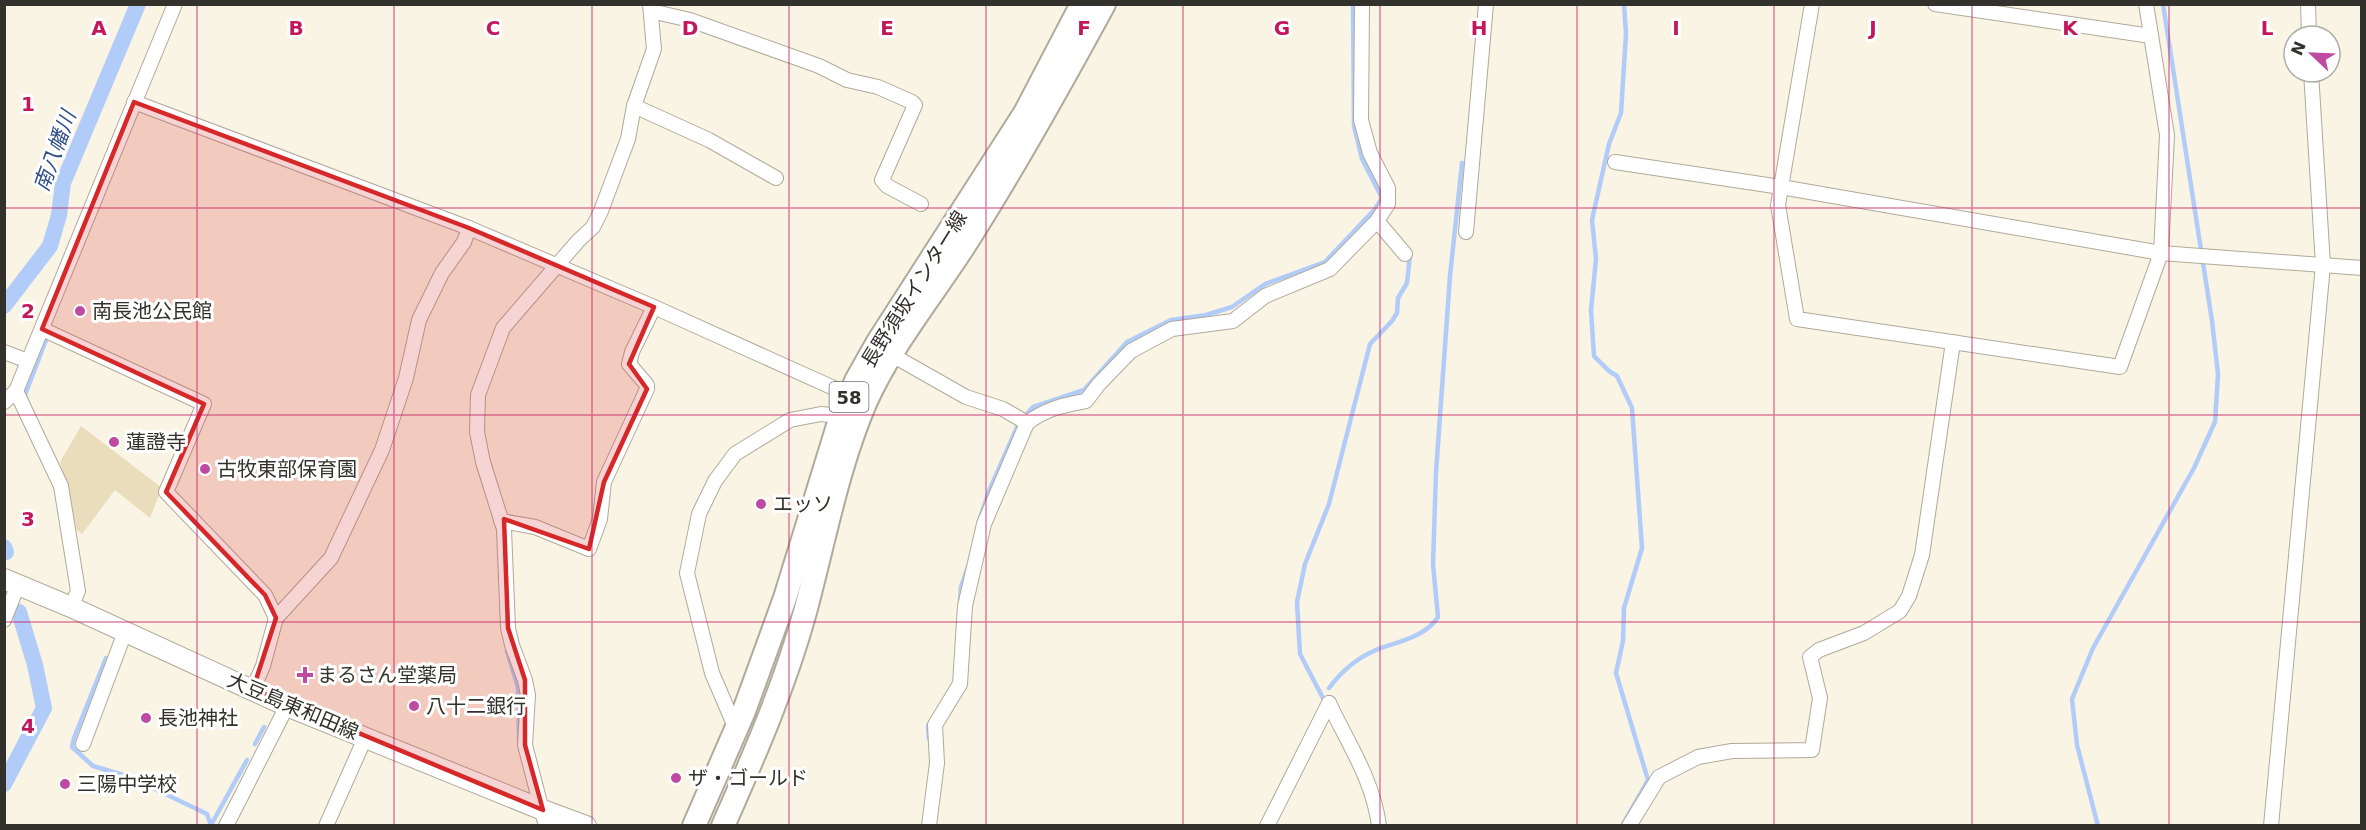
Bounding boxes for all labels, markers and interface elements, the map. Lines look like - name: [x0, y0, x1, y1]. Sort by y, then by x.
- text: A: [91, 16, 107, 40]
- text: B: [288, 16, 304, 40]
- text: C: [486, 16, 500, 40]
- text: D: [682, 16, 698, 40]
- text: E: [880, 16, 894, 40]
- text: F: [1077, 16, 1091, 40]
- text: G: [1274, 16, 1290, 40]
- text: H: [1471, 16, 1487, 40]
- text: I: [1672, 16, 1680, 40]
- text: J: [1867, 16, 1877, 40]
- text: K: [2062, 16, 2079, 40]
- text: L: [2261, 16, 2274, 40]
- north arrow: [2282, 24, 2342, 84]
- text: N: [2287, 38, 2310, 58]
- text: 1: [21, 92, 35, 116]
- water label: 南八幡川: [29, 106, 81, 195]
- street label: 長野須坂インター線: [856, 206, 972, 372]
- text: 2: [21, 299, 35, 323]
- place label: 南長池公民館: [92, 299, 212, 323]
- marker: 南長池公民館: [73, 304, 87, 318]
- road number: 58: [830, 382, 868, 412]
- place label: 蓮證寺: [126, 430, 186, 454]
- marker: 蓮證寺: [107, 435, 121, 449]
- place label: 古牧東部保育園: [217, 457, 357, 481]
- marker: 古牧東部保育園: [198, 462, 212, 476]
- place label: エッソ: [773, 492, 833, 516]
- marker: エッソ: [754, 497, 768, 511]
- text: 3: [21, 507, 35, 531]
- place label: まるさん堂薬局: [317, 663, 457, 687]
- street label: 大豆島東和田線: [224, 668, 362, 744]
- marker: まるさん堂薬局: [298, 668, 312, 682]
- place label: 八十二銀行: [426, 694, 526, 718]
- marker: 八十二銀行: [407, 699, 421, 713]
- place label: 長池神社: [158, 706, 238, 730]
- marker: 長池神社: [139, 711, 153, 725]
- text: 4: [21, 714, 35, 738]
- place label: ザ・ゴールド: [688, 766, 808, 790]
- marker: ザ・ゴールド: [669, 771, 683, 785]
- place label: 三陽中学校: [77, 772, 177, 796]
- marker: 三陽中学校: [58, 777, 72, 791]

